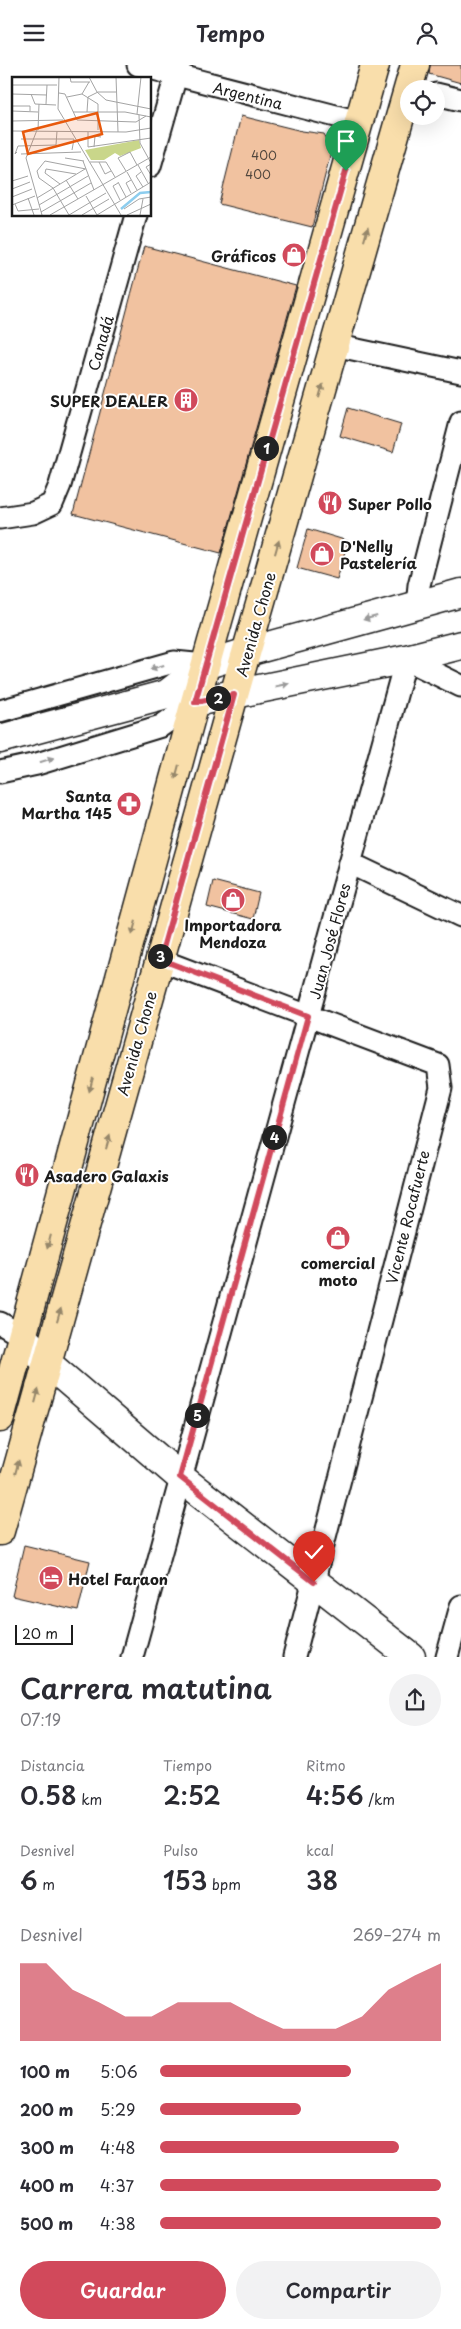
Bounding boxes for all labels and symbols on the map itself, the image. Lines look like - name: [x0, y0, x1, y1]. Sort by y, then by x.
- street label: Argentina: [211, 75, 286, 115]
- inset map: [12, 77, 151, 216]
- pin: [325, 120, 367, 171]
- house number: 400: [251, 146, 277, 164]
- house number: 400: [245, 165, 271, 183]
- one-way arrow: [363, 227, 371, 242]
- shop icon: Gráficos: [281, 242, 307, 268]
- place label: Gráficos: [211, 244, 276, 267]
- street label: Canadá: [81, 312, 119, 373]
- one-way arrow: [318, 383, 326, 398]
- building icon: SUPER DEALER: [173, 387, 199, 413]
- place label: SUPER DEALER: [50, 389, 168, 412]
- pin: 1: [254, 435, 278, 461]
- restaurant icon: Super Pollo: [317, 490, 343, 516]
- place label: Super Pollo: [348, 492, 432, 515]
- place label: D'Nelly Pastelería: [340, 534, 417, 574]
- one-way arrow: [273, 539, 281, 554]
- shop icon: D'Nelly Pastelería: [309, 541, 335, 567]
- street label: Avenida Chone: [229, 569, 281, 679]
- one-way arrow: [362, 614, 377, 622]
- one-way arrow: [150, 663, 165, 671]
- one-way arrow: [274, 680, 290, 688]
- pin: 2: [206, 685, 230, 711]
- one-way arrow: [40, 756, 55, 764]
- one-way arrow: [172, 764, 180, 779]
- place label: Santa Martha 145: [21, 784, 112, 824]
- pharmacy icon: Santa Martha 145: [116, 791, 142, 817]
- street label: Juan José Flores: [302, 880, 356, 1002]
- shop icon: Importadora Mendoza: [220, 887, 246, 913]
- place label: Importadora Mendoza: [184, 913, 283, 953]
- one-way arrow: [130, 921, 138, 936]
- pin: 3: [148, 943, 172, 969]
- street label: Avenida Chone: [110, 988, 162, 1098]
- one-way arrow: [87, 1078, 95, 1093]
- pin: 4: [262, 1125, 286, 1149]
- one-way arrow: [105, 1134, 113, 1149]
- street label: Vicente Rocafuerte: [379, 1148, 435, 1286]
- restaurant icon: Asadero Galaxis: [14, 1162, 40, 1188]
- place label: Asadero Galaxis: [43, 1164, 169, 1187]
- shop icon: comercial moto: [325, 1225, 351, 1251]
- one-way arrow: [45, 1235, 53, 1250]
- place label: comercial moto: [301, 1251, 375, 1291]
- one-way arrow: [56, 1307, 64, 1322]
- one-way arrow: [33, 1389, 41, 1404]
- pin: 5: [184, 1403, 210, 1427]
- one-way arrow: [14, 1459, 22, 1474]
- pin: [293, 1531, 335, 1582]
- hotel icon: Hotel Faraon: [38, 1565, 64, 1591]
- place label: Hotel Faraon: [68, 1567, 168, 1590]
- scale bar: [15, 1621, 72, 1645]

